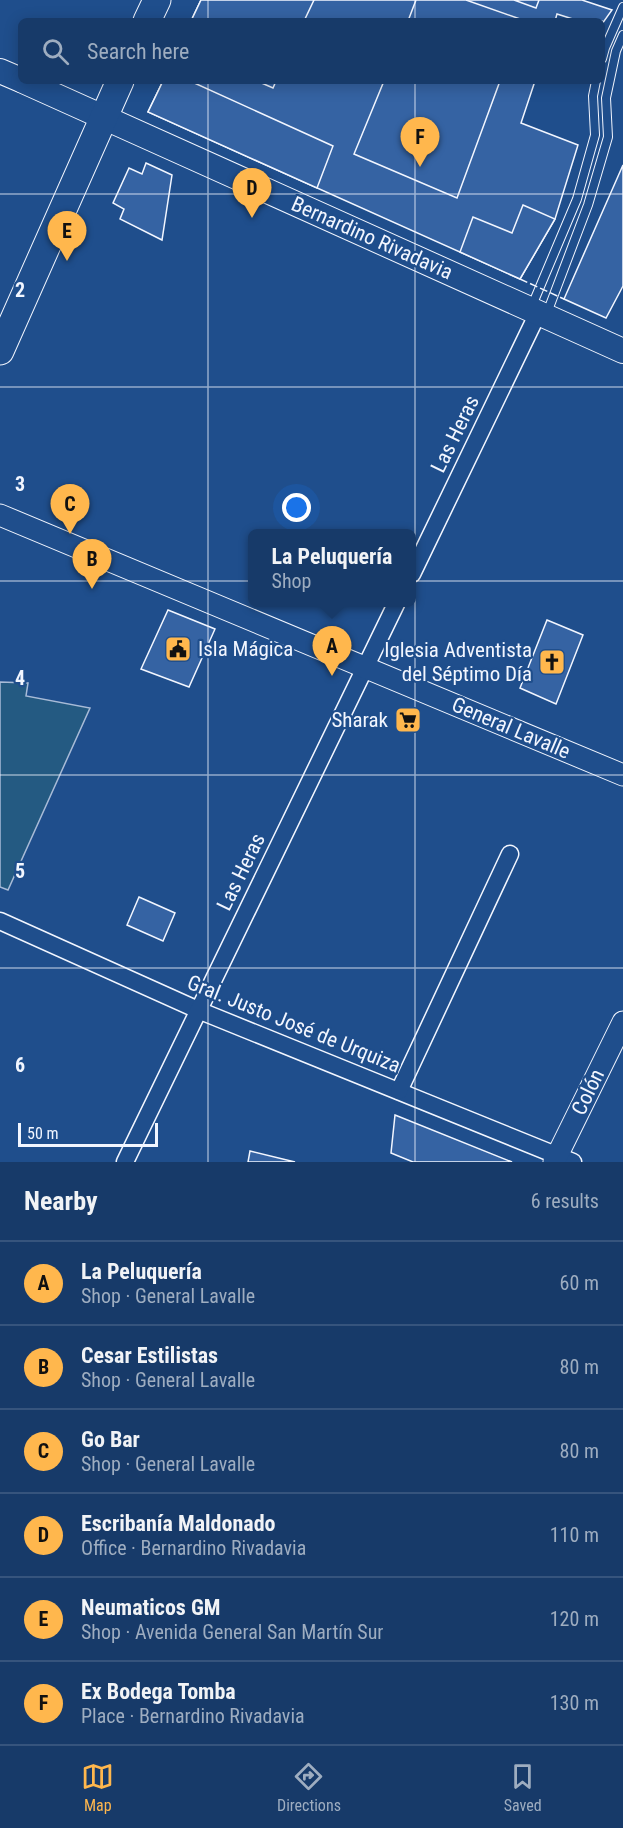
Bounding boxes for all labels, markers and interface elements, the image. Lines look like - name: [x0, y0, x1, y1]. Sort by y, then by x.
- search box: [18, 18, 605, 84]
- icon: search: [39, 35, 72, 68]
- text: Search here: [87, 39, 189, 64]
- pin: F: [400, 118, 440, 167]
- pin: D: [232, 168, 272, 218]
- street label: Bernardino Rivadavia: [288, 192, 456, 284]
- pin: E: [48, 212, 86, 261]
- text: 2: [15, 278, 25, 302]
- street label: Las Heras: [426, 391, 484, 477]
- text: 3: [15, 472, 25, 496]
- pin: C: [50, 484, 90, 534]
- your location: [282, 493, 311, 522]
- popup: [248, 529, 416, 607]
- pin: B: [72, 540, 112, 589]
- text: La Peluquería: [272, 544, 392, 569]
- text: Shop: [272, 569, 311, 593]
- pin: A: [312, 626, 352, 676]
- public building icon: Isla Mágica: [163, 634, 193, 664]
- place label: Isla Mágica: [198, 637, 293, 661]
- place label: Iglesia Adventista del Séptimo Día: [384, 638, 532, 686]
- church icon: Iglesia Adventista del Séptimo Día: [537, 647, 567, 677]
- text: 4: [15, 666, 25, 690]
- street label: General Lavalle: [448, 692, 574, 764]
- supermarket icon: Sharak: [393, 705, 423, 735]
- place label: Sharak: [331, 708, 389, 732]
- street label: Las Heras: [212, 829, 270, 915]
- text: 5: [15, 859, 25, 883]
- street label: Gral. Justo José de Urquiza: [184, 970, 404, 1078]
- text: 6: [15, 1053, 25, 1077]
- street label: Colón: [567, 1065, 609, 1119]
- scale bar: [18, 1120, 158, 1148]
- text: 50 m: [27, 1124, 59, 1143]
- text: Nearby: [24, 1186, 98, 1216]
- text: 6 results: [531, 1189, 599, 1213]
- text: La Peluquería: [81, 1259, 202, 1284]
- text: A: [38, 1271, 49, 1295]
- text: 60 m: [560, 1271, 599, 1295]
- text: Shop · General Lavalle: [81, 1284, 255, 1308]
- text: Cesar Estilistas: [81, 1343, 218, 1368]
- text: B: [38, 1355, 49, 1379]
- text: 80 m: [560, 1355, 599, 1379]
- text: Shop · General Lavalle: [81, 1368, 255, 1392]
- text: Go Bar: [81, 1427, 140, 1452]
- text: C: [38, 1439, 49, 1463]
- text: 80 m: [560, 1439, 599, 1463]
- text: Shop · General Lavalle: [81, 1452, 255, 1476]
- text: Escribanía Maldonado: [81, 1511, 276, 1536]
- text: D: [38, 1523, 49, 1547]
- text: 110 m: [550, 1523, 599, 1547]
- text: Office · Bernardino Rivadavia: [81, 1536, 306, 1560]
- text: Neumaticos GM: [81, 1595, 220, 1620]
- text: E: [39, 1607, 48, 1631]
- text: 120 m: [550, 1607, 599, 1631]
- text: Shop · Avenida General San Martín Sur: [81, 1620, 383, 1644]
- text: Ex Bodega Tomba: [81, 1679, 236, 1704]
- text: F: [39, 1691, 48, 1715]
- text: 130 m: [550, 1691, 599, 1715]
- text: Place · Bernardino Rivadavia: [81, 1704, 305, 1728]
- tab: Map: [81, 1760, 114, 1815]
- tab: Directions: [277, 1760, 341, 1815]
- tab: Saved: [504, 1760, 542, 1815]

